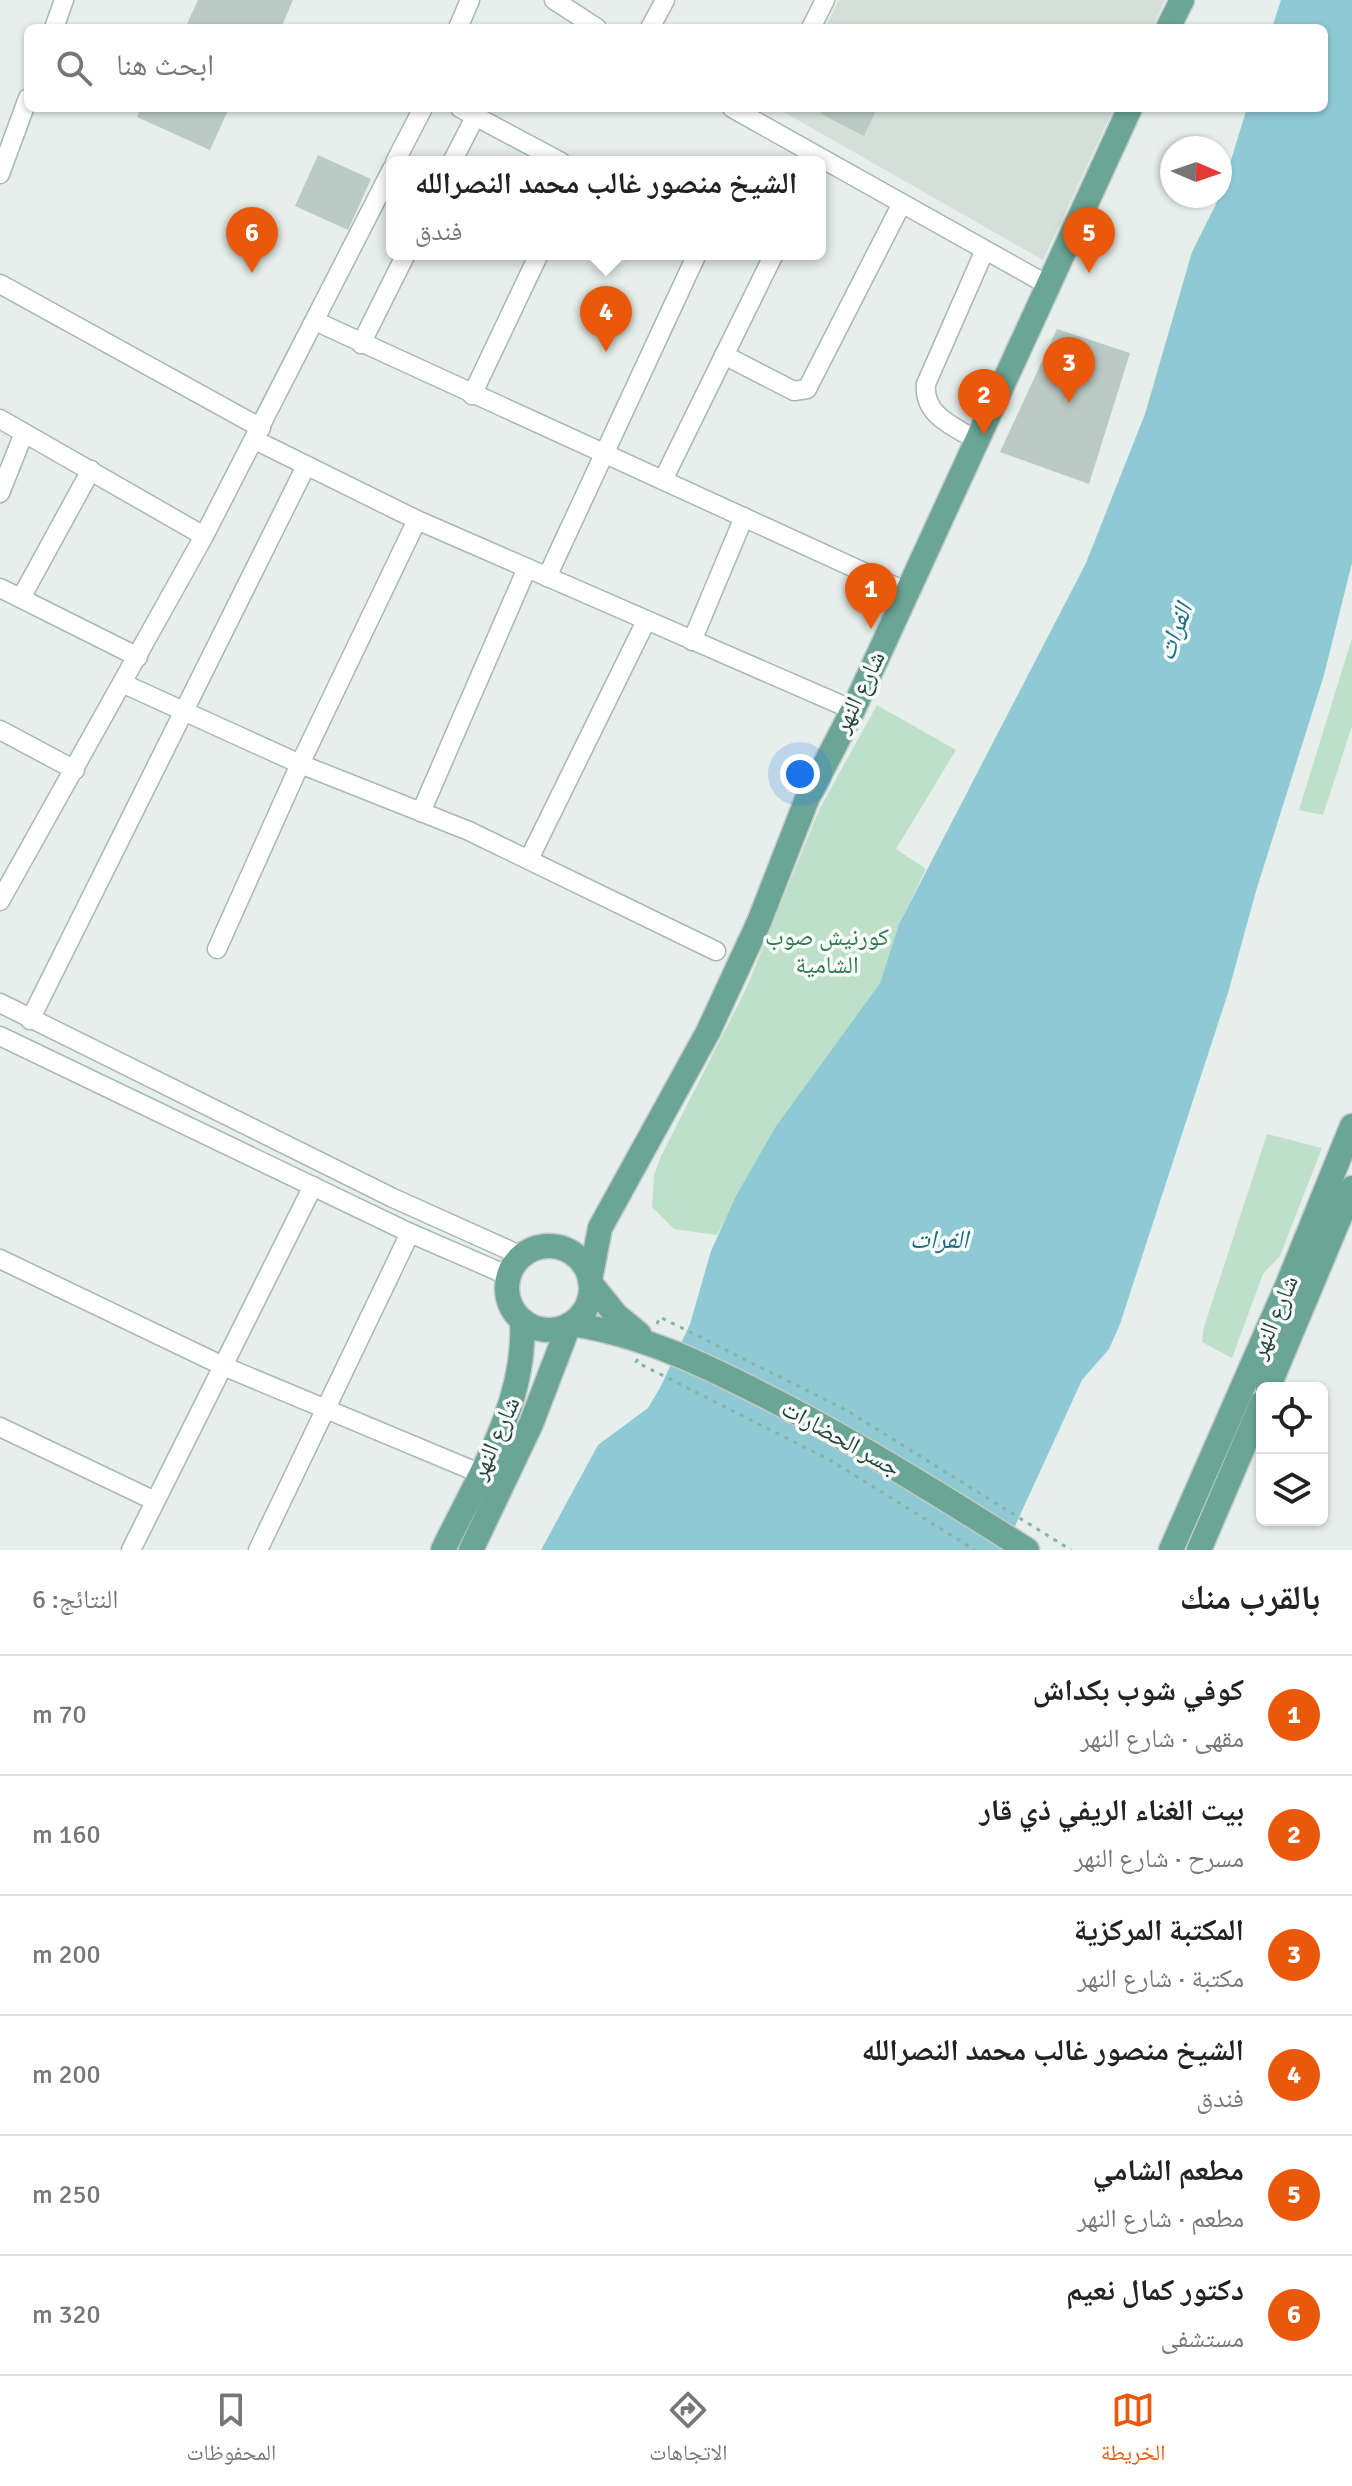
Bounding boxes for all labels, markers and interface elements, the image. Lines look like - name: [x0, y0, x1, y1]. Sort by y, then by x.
- search box: [24, 24, 1328, 112]
- icon: search: [52, 46, 96, 90]
- text: ابحث هنا: [116, 47, 214, 84]
- north arrow: [1160, 136, 1232, 208]
- popup: [386, 156, 826, 260]
- text: الشيخ منصور غالب محمد النصرالله: [415, 165, 797, 202]
- pin: 6: [226, 207, 278, 273]
- pin: 5: [1063, 207, 1115, 273]
- text: فندق: [415, 216, 462, 248]
- pin: 4: [580, 286, 632, 352]
- pin: 3: [1043, 337, 1095, 403]
- pin: 2: [958, 369, 1010, 435]
- pin: 1: [845, 563, 897, 629]
- water label: الفرات: [1150, 596, 1201, 665]
- street label: شارع النهر: [826, 646, 892, 739]
- your location: [780, 754, 820, 794]
- park label: كورنيش صوب الشامية: [765, 922, 889, 980]
- water label: الفرات: [910, 1224, 971, 1256]
- street label: شارع النهر: [1243, 1271, 1305, 1364]
- map controls: [1256, 1382, 1328, 1526]
- button: locate: [1256, 1382, 1328, 1454]
- street label: شارع النهر: [463, 1392, 527, 1485]
- street label: جسر الحضارات: [776, 1393, 906, 1483]
- button: layers: [1256, 1454, 1328, 1526]
- text: بالقرب منك: [1180, 1577, 1320, 1619]
- text: النتائج: 6: [32, 1584, 118, 1616]
- text: كوفي شوب بكداش: [1032, 1672, 1244, 1709]
- text: 70 m: [32, 1699, 87, 1731]
- text: 1: [1287, 1699, 1301, 1731]
- text: مقهى · شارع النهر: [1080, 1723, 1244, 1755]
- text: بيت الغناء الريفي ذي قار: [979, 1792, 1244, 1829]
- text: 160 m: [32, 1819, 101, 1851]
- text: 2: [1287, 1819, 1301, 1851]
- text: مسرح · شارع النهر: [1074, 1843, 1244, 1875]
- text: المكتبة المركزية: [1074, 1912, 1244, 1949]
- text: 200 m: [32, 1939, 101, 1971]
- text: 3: [1287, 1939, 1301, 1971]
- text: مكتبة · شارع النهر: [1077, 1963, 1244, 1995]
- text: الشيخ منصور غالب محمد النصرالله: [861, 2032, 1244, 2069]
- text: 200 m: [32, 2059, 101, 2091]
- text: 4: [1287, 2059, 1301, 2091]
- text: فندق: [1196, 2083, 1244, 2115]
- text: مطعم الشامي: [1092, 2152, 1244, 2189]
- text: 250 m: [32, 2179, 101, 2211]
- text: 5: [1287, 2179, 1301, 2211]
- text: مطعم · شارع النهر: [1077, 2203, 1244, 2235]
- text: دكتور كمال نعيم: [1066, 2272, 1244, 2309]
- text: 320 m: [32, 2299, 101, 2331]
- text: 6: [1287, 2299, 1301, 2331]
- text: مستشفى: [1160, 2323, 1244, 2355]
- tab: المحفوظات: [187, 2388, 276, 2474]
- tab: الاتجاهات: [649, 2388, 727, 2474]
- tab: الخريطة: [1101, 2388, 1165, 2474]

